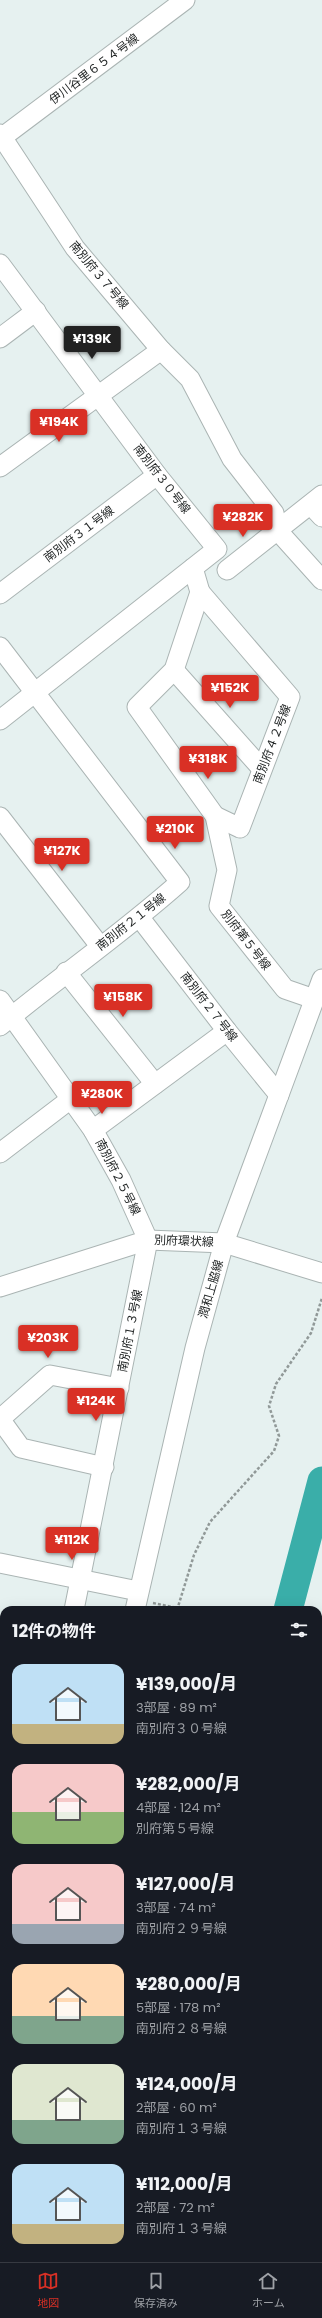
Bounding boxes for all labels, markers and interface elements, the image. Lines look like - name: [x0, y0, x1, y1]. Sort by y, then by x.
- street label: 伊川谷里６５４号線: [45, 29, 142, 108]
- street label: 南別府３７号線: [66, 237, 133, 312]
- pin: ¥139K: [64, 326, 120, 360]
- text: ¥139K: [73, 329, 111, 348]
- pin: ¥194K: [31, 409, 87, 443]
- text: ¥194K: [39, 412, 79, 431]
- street label: 南別府３０号線: [130, 440, 195, 517]
- street label: 南別府３１号線: [40, 502, 117, 566]
- pin: ¥282K: [215, 504, 271, 538]
- text: ¥282K: [222, 507, 264, 526]
- pin: ¥152K: [202, 675, 258, 709]
- text: ¥152K: [211, 678, 249, 697]
- street label: 南別府４２号線: [249, 702, 295, 786]
- pin: ¥318K: [180, 746, 236, 780]
- text: ¥318K: [189, 749, 227, 768]
- pin: ¥210K: [147, 816, 203, 850]
- text: ¥210K: [156, 819, 194, 838]
- pin: ¥127K: [34, 838, 90, 872]
- text: ¥127K: [43, 841, 81, 860]
- street label: 南別府２１号線: [92, 889, 169, 954]
- street label: 別府第５号線: [218, 906, 275, 973]
- street label: 南別府２７号線: [177, 968, 242, 1045]
- pin: ¥158K: [95, 984, 151, 1018]
- text: ¥158K: [103, 987, 143, 1006]
- pin: ¥280K: [74, 1081, 130, 1115]
- text: ¥280K: [81, 1084, 123, 1103]
- street label: 南別府２５号線: [92, 1135, 145, 1218]
- street label: 別府環状線: [154, 1231, 214, 1250]
- street label: 潤和上脇線: [194, 1258, 227, 1320]
- street label: 南別府１３号線: [113, 1288, 146, 1374]
- pin: ¥203K: [20, 1325, 76, 1359]
- text: ¥203K: [27, 1328, 69, 1347]
- pin: ¥124K: [68, 1388, 124, 1422]
- text: ¥124K: [77, 1391, 115, 1410]
- pin: ¥112K: [44, 1527, 100, 1561]
- text: ¥112K: [55, 1530, 89, 1549]
- text: 12件の物件: [12, 1619, 96, 1643]
- icon: filters: [288, 1619, 310, 1641]
- text: ¥139,000/月: [136, 1672, 237, 1696]
- icon: home: [44, 1680, 92, 1728]
- text: 3部屋 · 89 m²: [136, 1698, 217, 1717]
- text: 南別府３０号線: [136, 1719, 227, 1738]
- text: ¥282,000/月: [136, 1772, 241, 1796]
- icon: home: [44, 1780, 92, 1828]
- text: 4部屋 · 124 m²: [136, 1798, 221, 1817]
- text: 別府第５号線: [136, 1819, 214, 1838]
- text: ¥127,000/月: [136, 1872, 235, 1896]
- icon: home: [44, 1880, 92, 1928]
- text: 3部屋 · 74 m²: [136, 1898, 216, 1917]
- text: 南別府２９号線: [136, 1919, 227, 1938]
- text: ¥280,000/月: [136, 1972, 242, 1996]
- icon: home: [44, 1980, 92, 2028]
- text: 5部屋 · 178 m²: [136, 1998, 220, 2017]
- text: 南別府２８号線: [136, 2019, 227, 2038]
- text: ¥124,000/月: [136, 2072, 238, 2096]
- icon: home: [44, 2080, 92, 2128]
- text: 2部屋 · 60 m²: [136, 2098, 217, 2117]
- text: 南別府１３号線: [136, 2119, 227, 2138]
- text: ¥112,000/月: [136, 2172, 233, 2196]
- icon: home: [44, 2180, 92, 2228]
- text: 2部屋 · 72 m²: [136, 2198, 215, 2217]
- text: 南別府１３号線: [136, 2219, 227, 2238]
- tab: 地図: [37, 2270, 59, 2312]
- tab: 保存済み: [134, 2270, 178, 2312]
- tab: ホーム: [252, 2270, 285, 2312]

